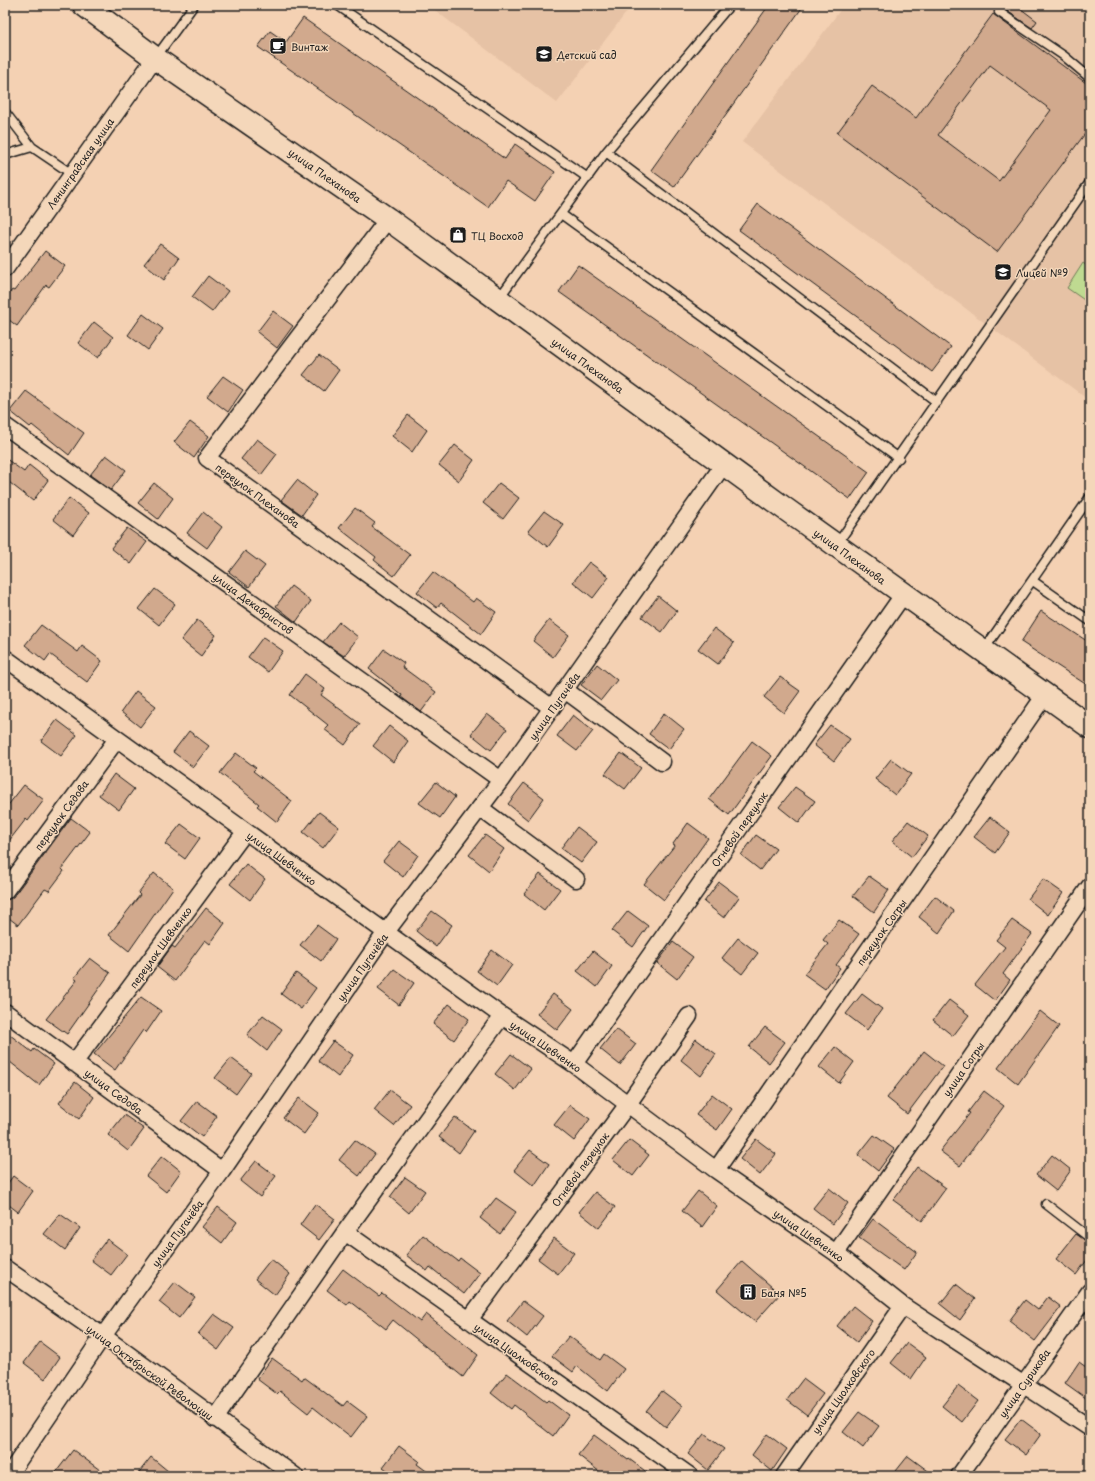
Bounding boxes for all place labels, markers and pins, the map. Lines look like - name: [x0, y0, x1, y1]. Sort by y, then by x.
- cafe icon: Винтаж: [268, 36, 288, 56]
- place label: Винтаж: [291, 39, 329, 54]
- school or university icon: Детский сад: [534, 44, 554, 64]
- place label: Детский сад: [556, 47, 617, 62]
- shop icon: ТЦ Восход: [448, 225, 468, 245]
- place label: ТЦ Восход: [471, 228, 523, 243]
- school or university icon: Лицей №9: [993, 262, 1013, 282]
- place label: Лицей №9: [1016, 265, 1068, 280]
- building icon: Баня №5: [738, 1282, 758, 1302]
- place label: Баня №5: [761, 1285, 807, 1300]

